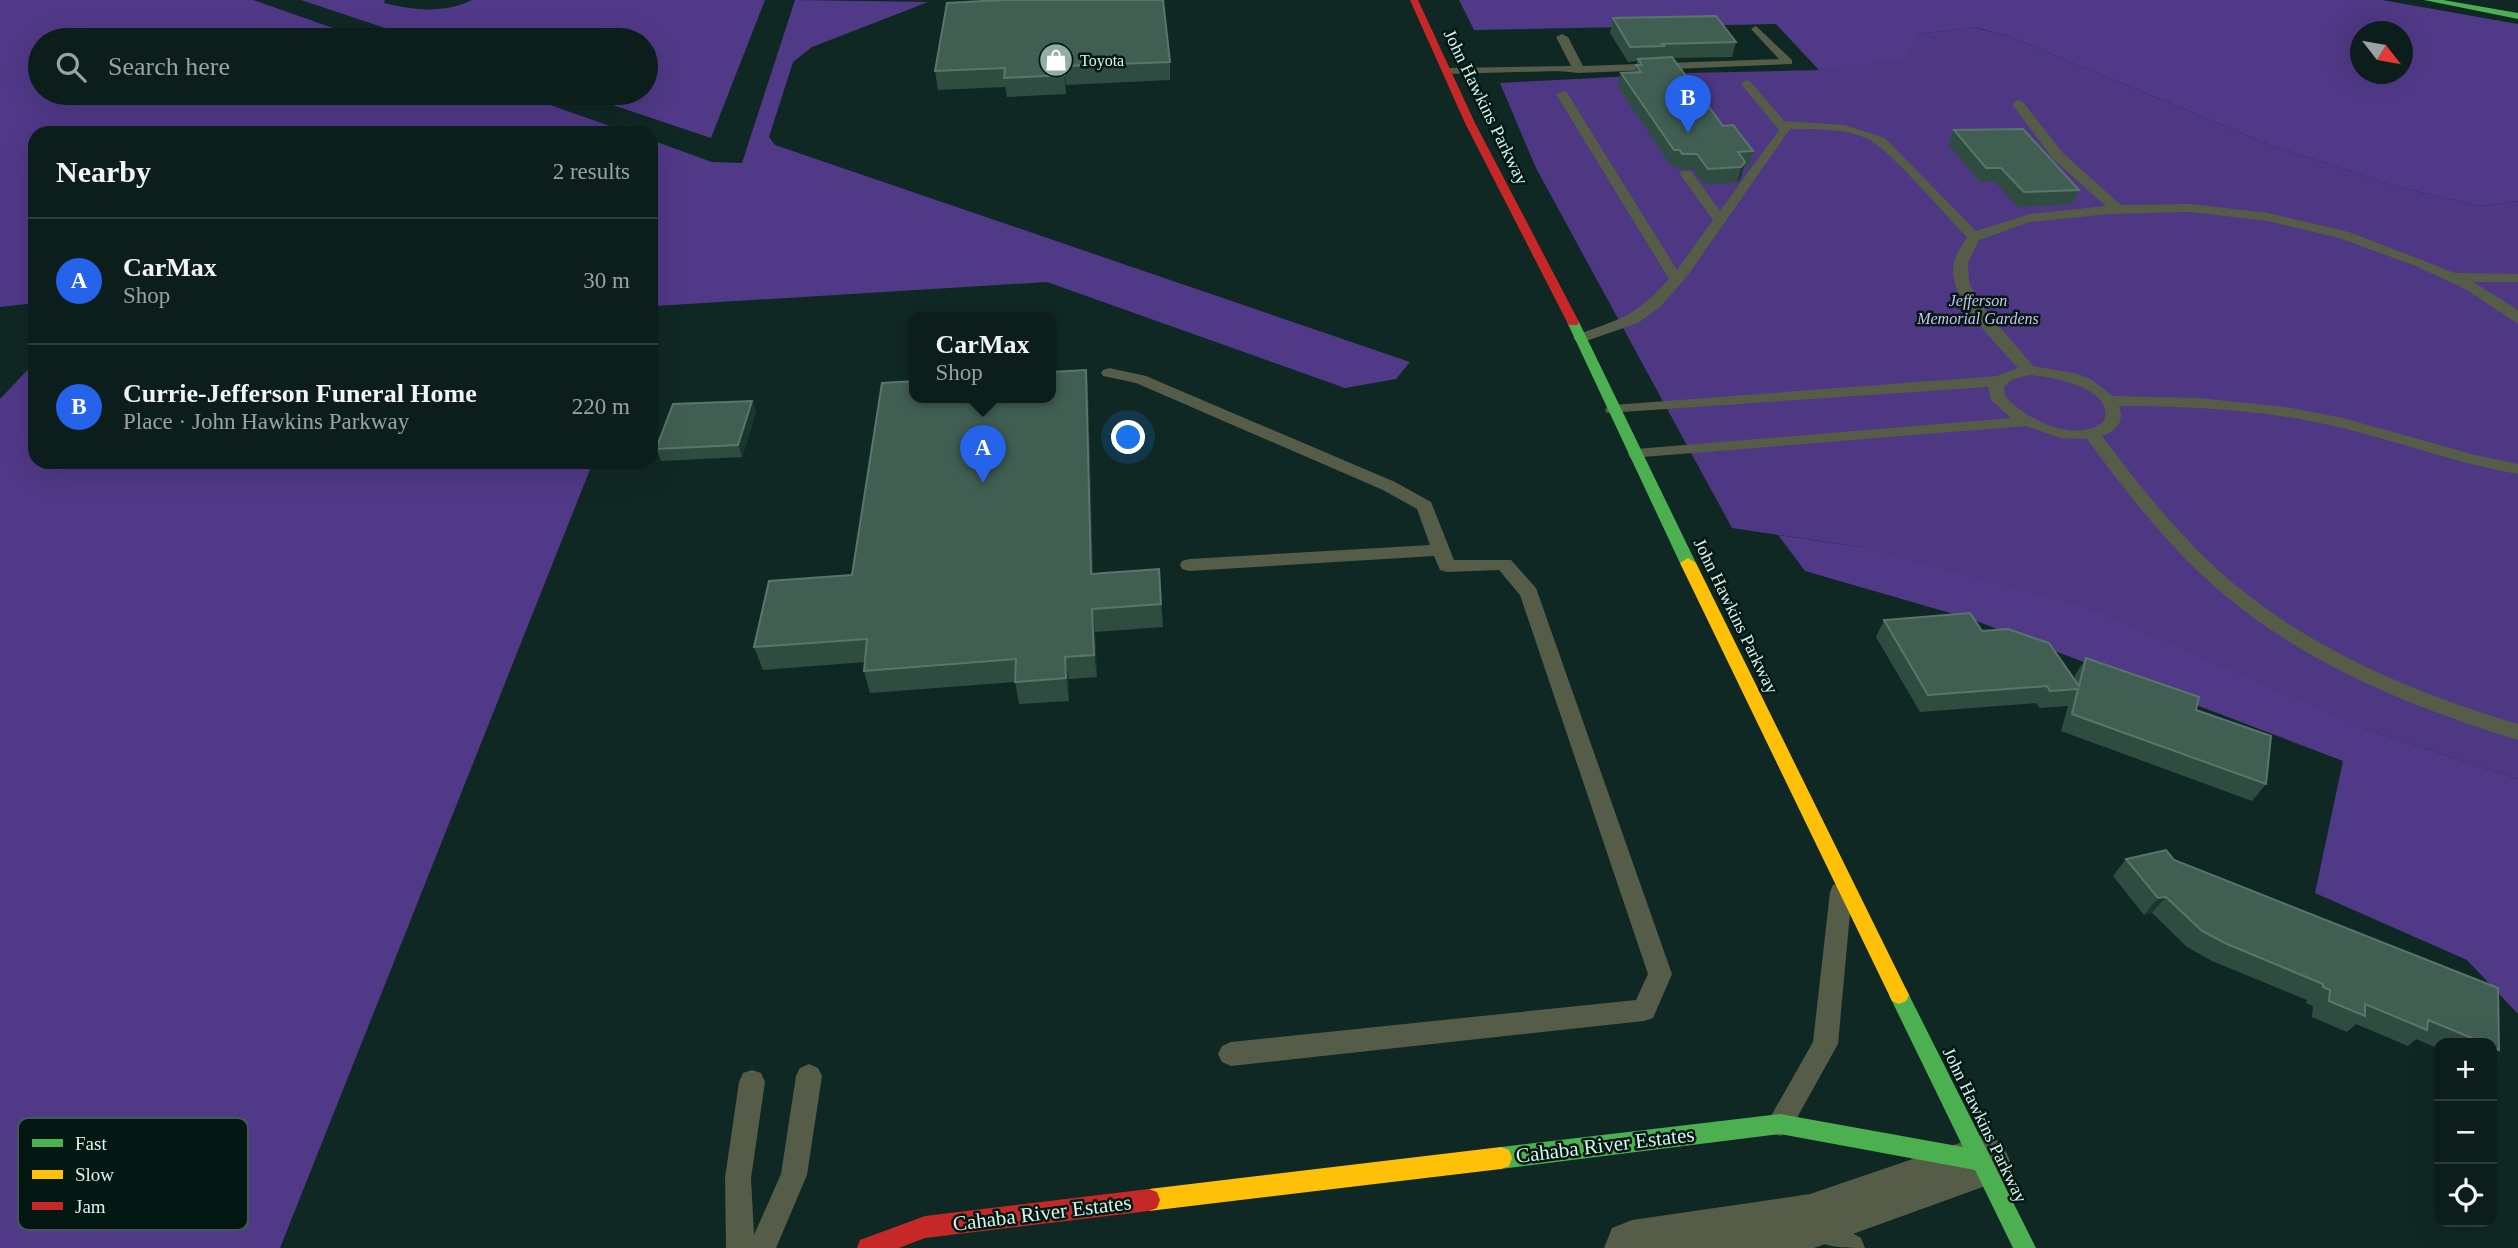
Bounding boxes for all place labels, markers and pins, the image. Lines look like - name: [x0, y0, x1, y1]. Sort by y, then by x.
- shop icon: Toyota: [1037, 41, 1075, 79]
- place label: Toyota: [1080, 52, 1124, 70]
- pin: B: [1665, 75, 1711, 133]
- pin: A: [960, 425, 1006, 483]

